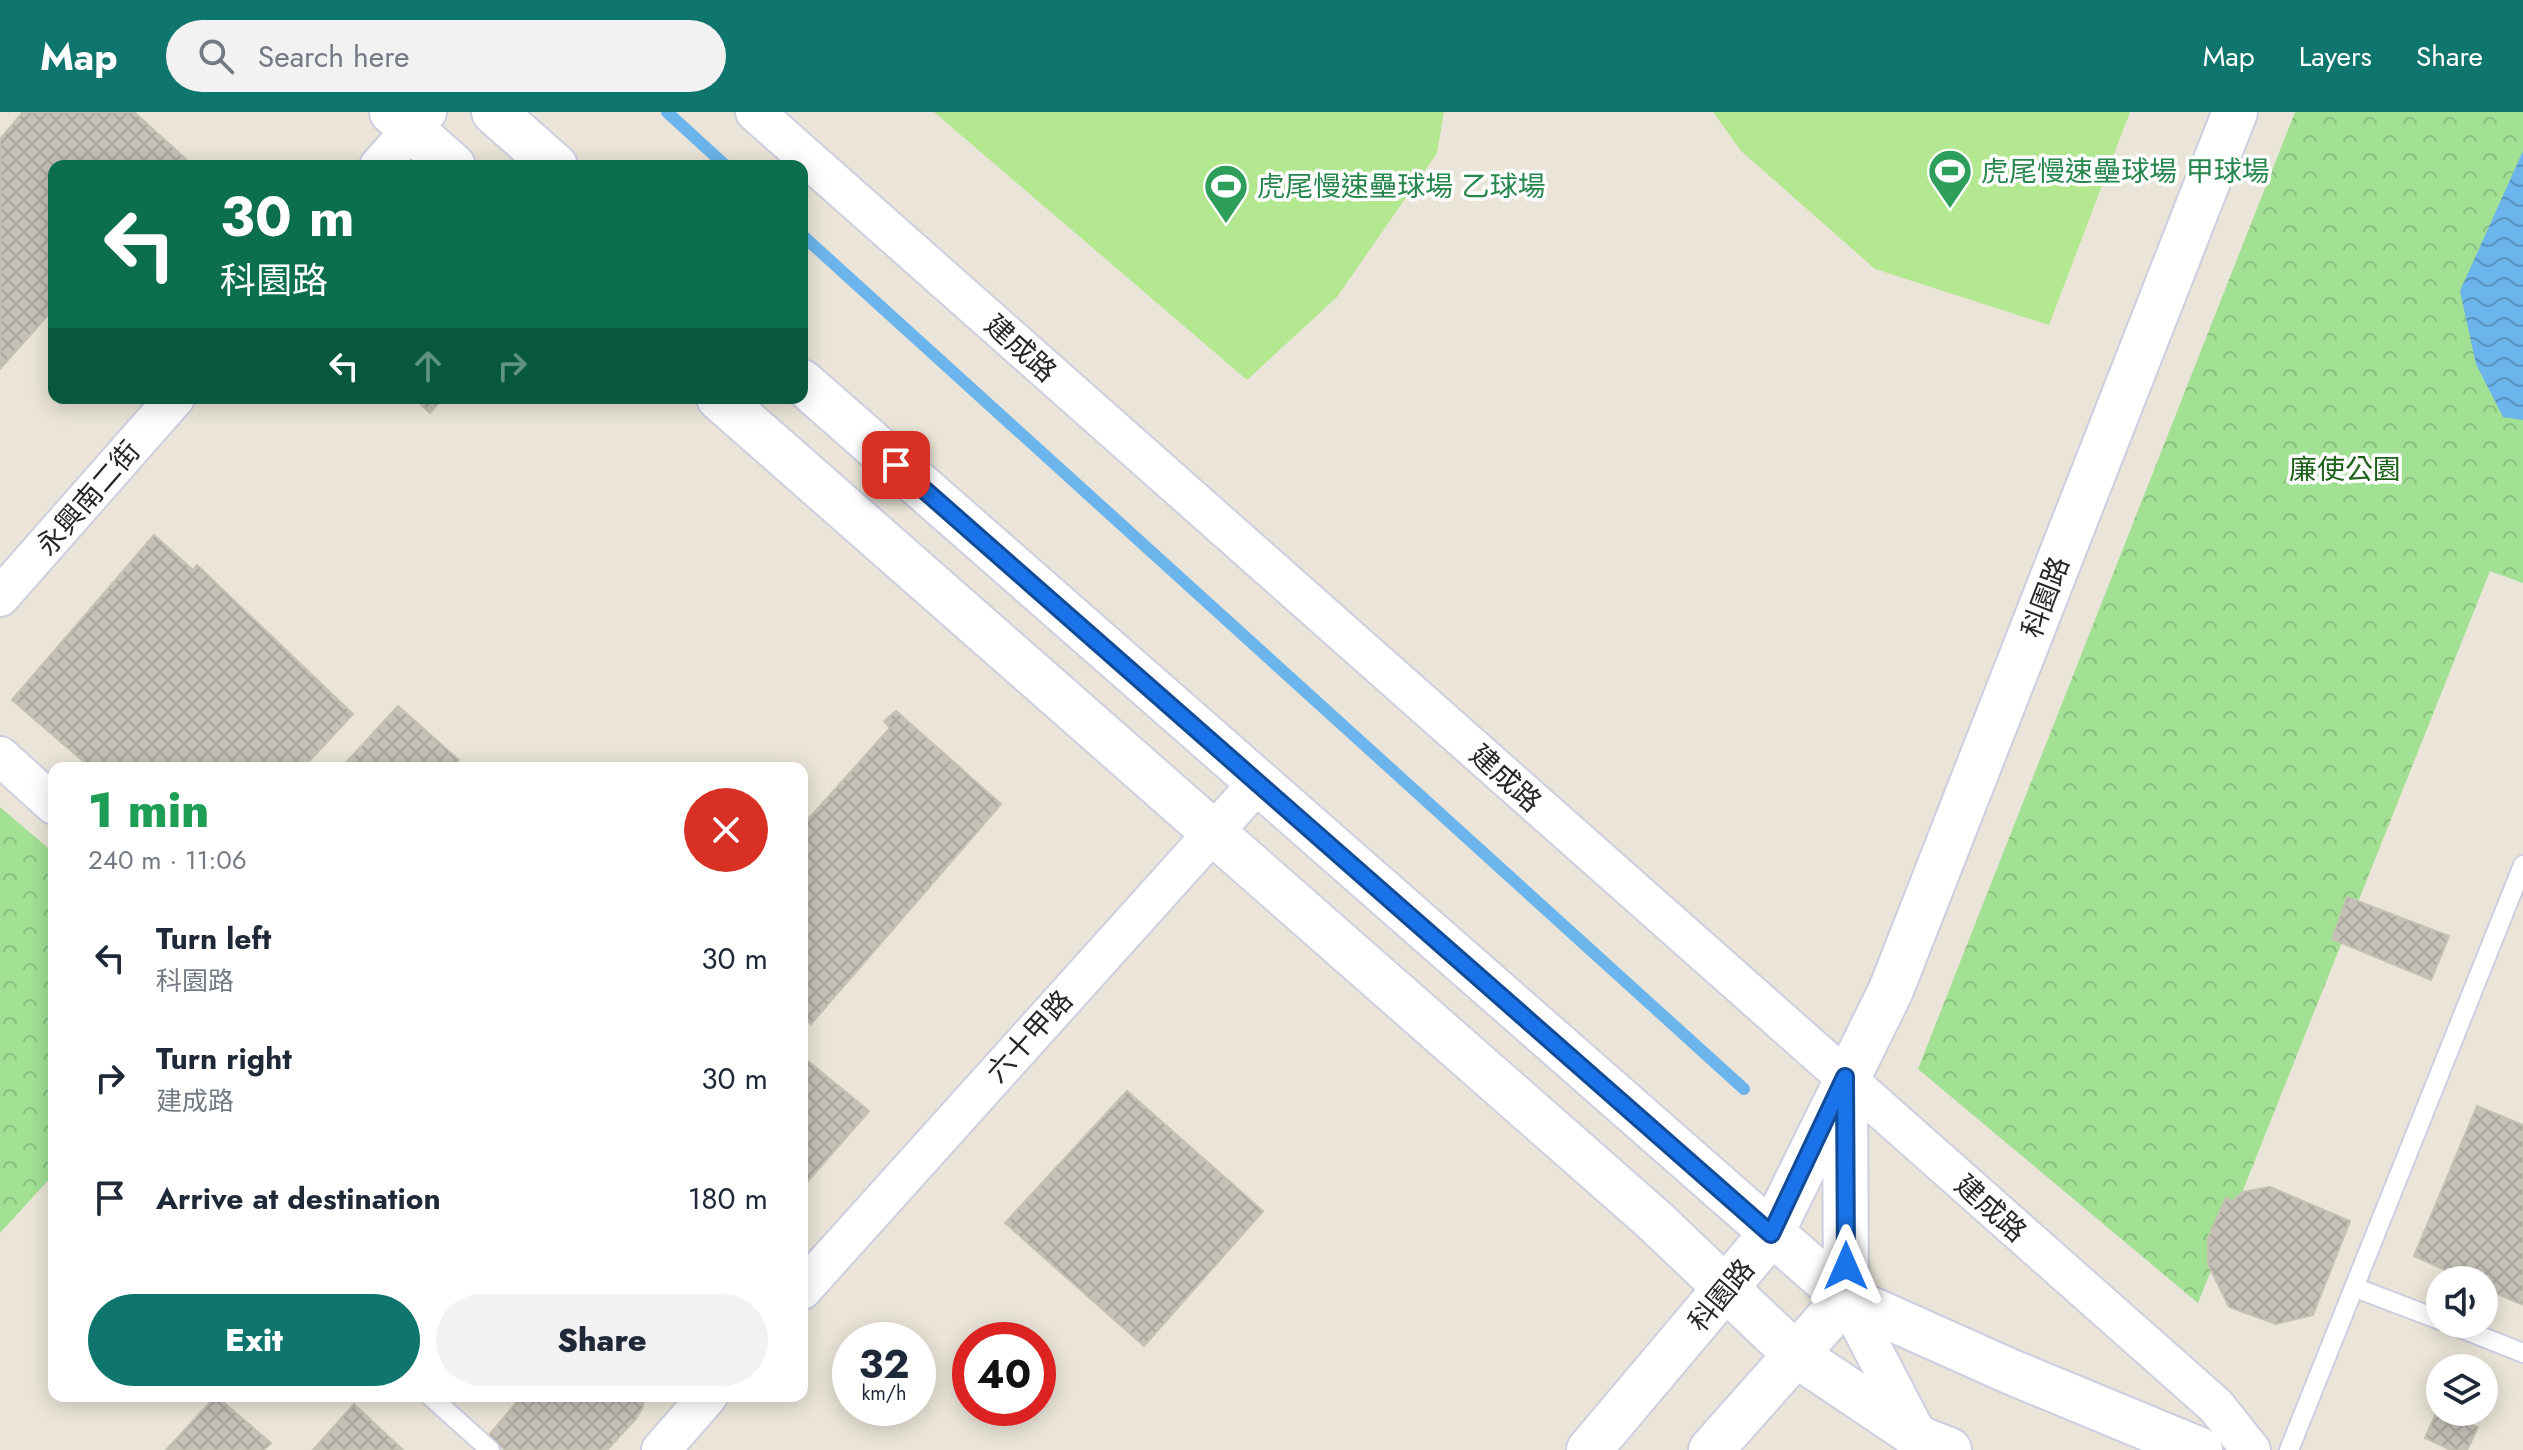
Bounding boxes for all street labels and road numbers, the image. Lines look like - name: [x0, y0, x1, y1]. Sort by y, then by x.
- street label: 建成路: [976, 305, 1066, 392]
- street label: 永興南二街: [27, 432, 150, 565]
- street label: 科園路: [2011, 551, 2080, 644]
- street label: 建成路: [1461, 735, 1551, 822]
- street label: 六十甲路: [977, 981, 1082, 1092]
- street label: 建成路: [1946, 1165, 2036, 1252]
- street label: 科園路: [1679, 1250, 1764, 1341]

